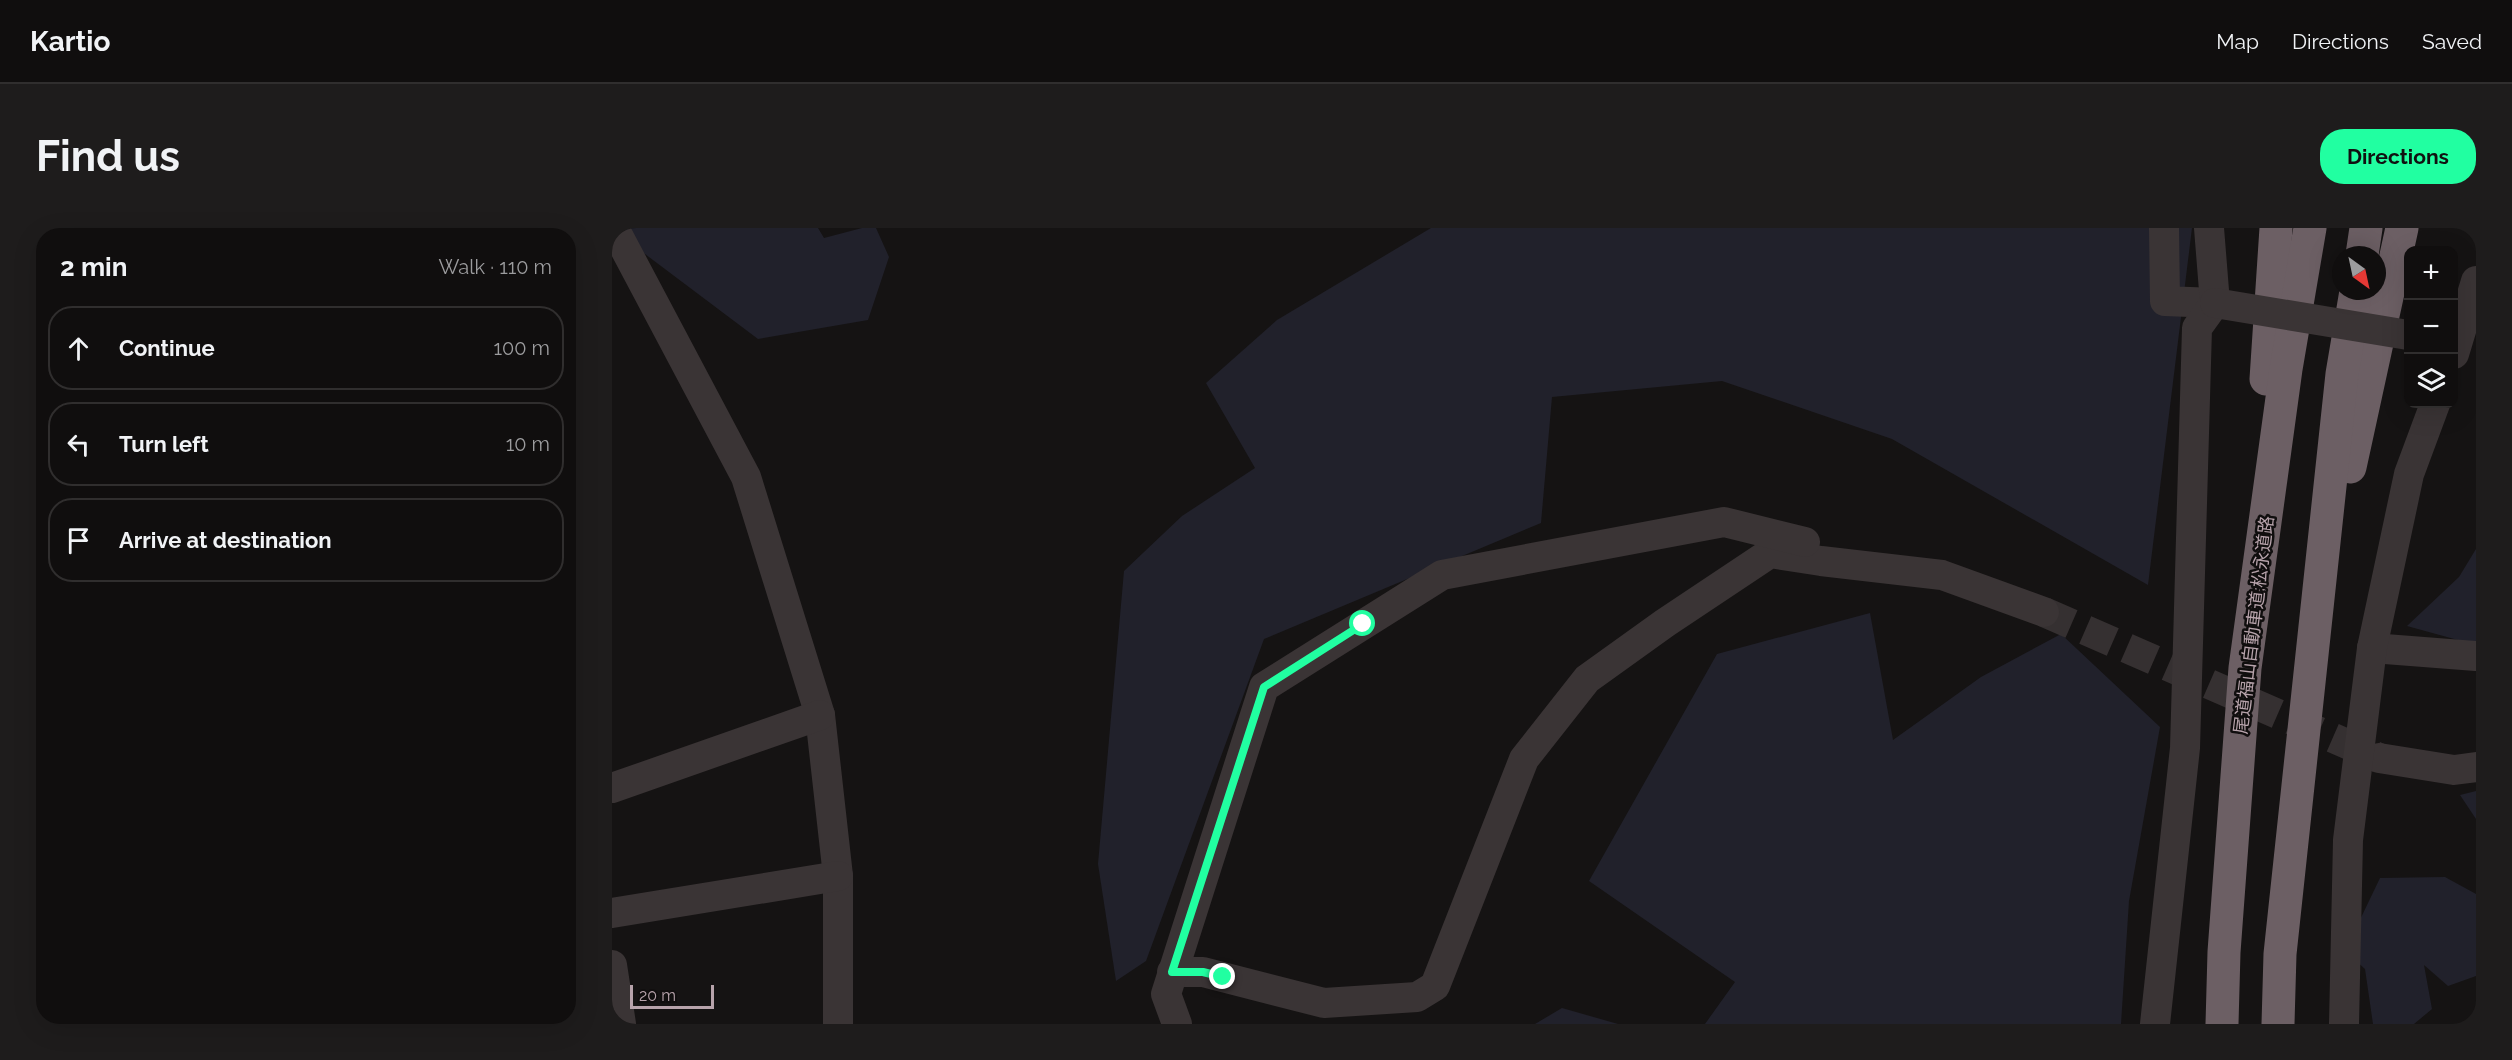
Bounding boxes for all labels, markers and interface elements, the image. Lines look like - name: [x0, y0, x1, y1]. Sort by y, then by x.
- text: Kartio: [30, 25, 110, 58]
- text: Map: [2216, 29, 2259, 54]
- text: Directions: [2292, 29, 2389, 54]
- text: Saved: [2422, 29, 2482, 54]
- button: Directions: [2320, 129, 2476, 184]
- text: Find us: [36, 132, 180, 181]
- north arrow: [2332, 246, 2386, 300]
- map controls: [2404, 246, 2458, 408]
- button: +: [2404, 246, 2458, 300]
- text: 2 min: [60, 252, 127, 282]
- text: Walk · 110 m: [438, 255, 552, 279]
- button: −: [2404, 300, 2458, 354]
- icon: ahead: [62, 332, 95, 365]
- text: Continue: [119, 335, 215, 361]
- text: 100 m: [493, 336, 550, 360]
- button: layers: [2404, 354, 2458, 408]
- icon: left: [62, 428, 95, 461]
- text: Turn left: [119, 431, 209, 457]
- text: 10 m: [506, 432, 550, 456]
- street label: 尾道福山自動車道;松永道路: [2230, 515, 2277, 735]
- icon: arrive: [62, 524, 95, 557]
- text: Arrive at destination: [119, 527, 332, 553]
- route start: [1349, 610, 1375, 636]
- route end: [1209, 963, 1235, 989]
- scale bar: [630, 982, 714, 1010]
- text: 20 m: [639, 986, 676, 1005]

